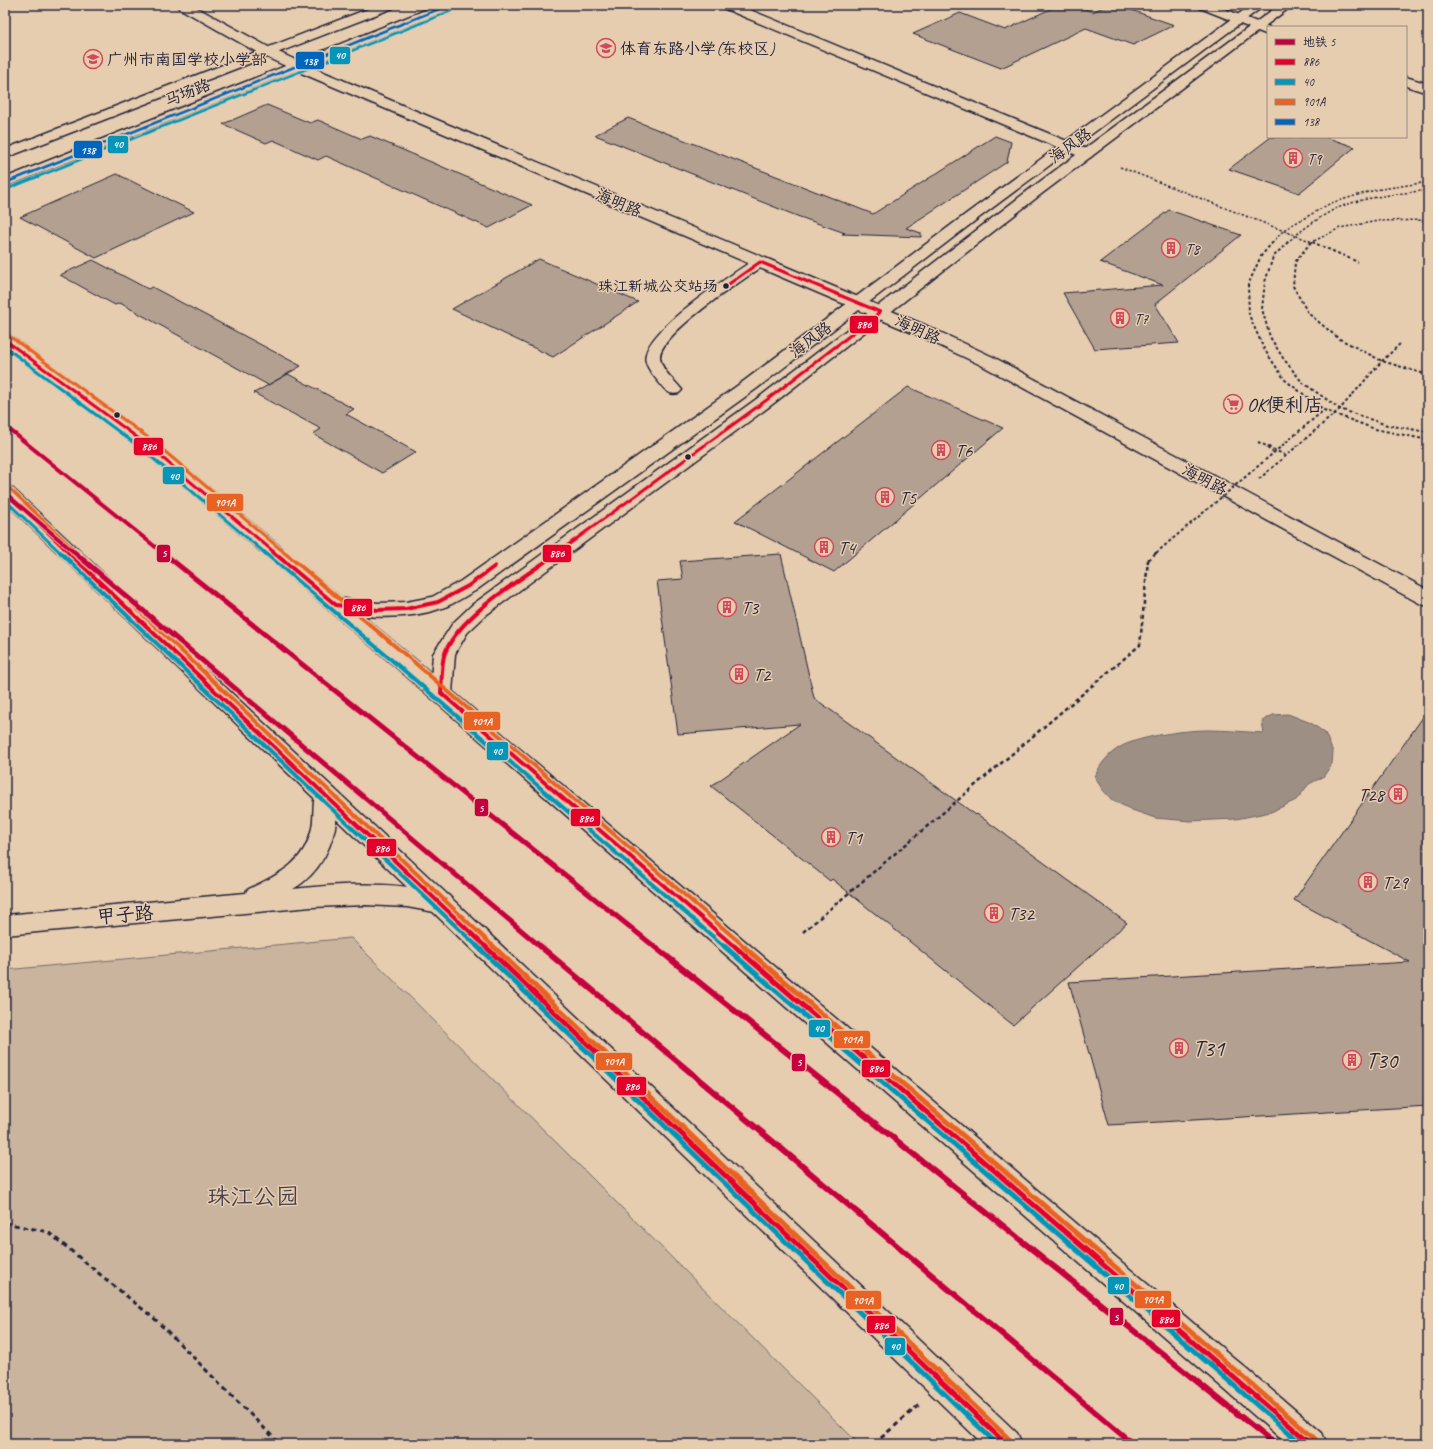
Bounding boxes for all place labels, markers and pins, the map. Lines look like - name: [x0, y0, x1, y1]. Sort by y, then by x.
- school or university icon: 体育东路小学(东校区): [595, 37, 617, 59]
- place label: 体育东路小学(东校区): [620, 39, 775, 59]
- school or university icon: 广州市南国学校小学部: [82, 48, 104, 70]
- place label: 广州市南国学校小学部: [107, 50, 267, 70]
- building icon: T9: [1282, 147, 1304, 169]
- place label: T9: [1307, 149, 1323, 169]
- building icon: T8: [1160, 237, 1182, 259]
- place label: T8: [1185, 239, 1201, 259]
- place label: 珠江新城公交站场: [598, 277, 718, 296]
- marker: 珠江新城公交站场: [721, 281, 731, 291]
- building icon: T7: [1109, 307, 1131, 329]
- place label: T7: [1134, 309, 1149, 329]
- supermarket icon: OK便利店: [1222, 393, 1244, 415]
- place label: OK便利店: [1247, 393, 1323, 417]
- unlabelled marker: [112, 410, 122, 420]
- building icon: T6: [930, 439, 952, 461]
- place label: T6: [955, 439, 974, 463]
- unlabelled marker: [683, 452, 693, 462]
- building icon: T5: [874, 486, 896, 508]
- place label: T5: [899, 486, 918, 510]
- building icon: T4: [813, 536, 835, 558]
- place label: T4: [838, 536, 858, 560]
- building icon: T3: [716, 596, 738, 618]
- place label: T3: [741, 596, 760, 620]
- building icon: T2: [728, 663, 750, 685]
- place label: T2: [753, 663, 772, 687]
- place label: T28: [1358, 783, 1386, 807]
- building icon: T28: [1387, 783, 1409, 805]
- building icon: T1: [820, 826, 842, 848]
- place label: T1: [845, 826, 864, 850]
- building icon: T29: [1357, 871, 1379, 893]
- place label: T29: [1382, 871, 1409, 895]
- building icon: T32: [983, 902, 1005, 924]
- place label: T32: [1008, 902, 1035, 926]
- place label: T31: [1193, 1034, 1226, 1063]
- building icon: T31: [1168, 1037, 1190, 1059]
- place label: T30: [1366, 1046, 1399, 1075]
- building icon: T30: [1341, 1049, 1363, 1071]

